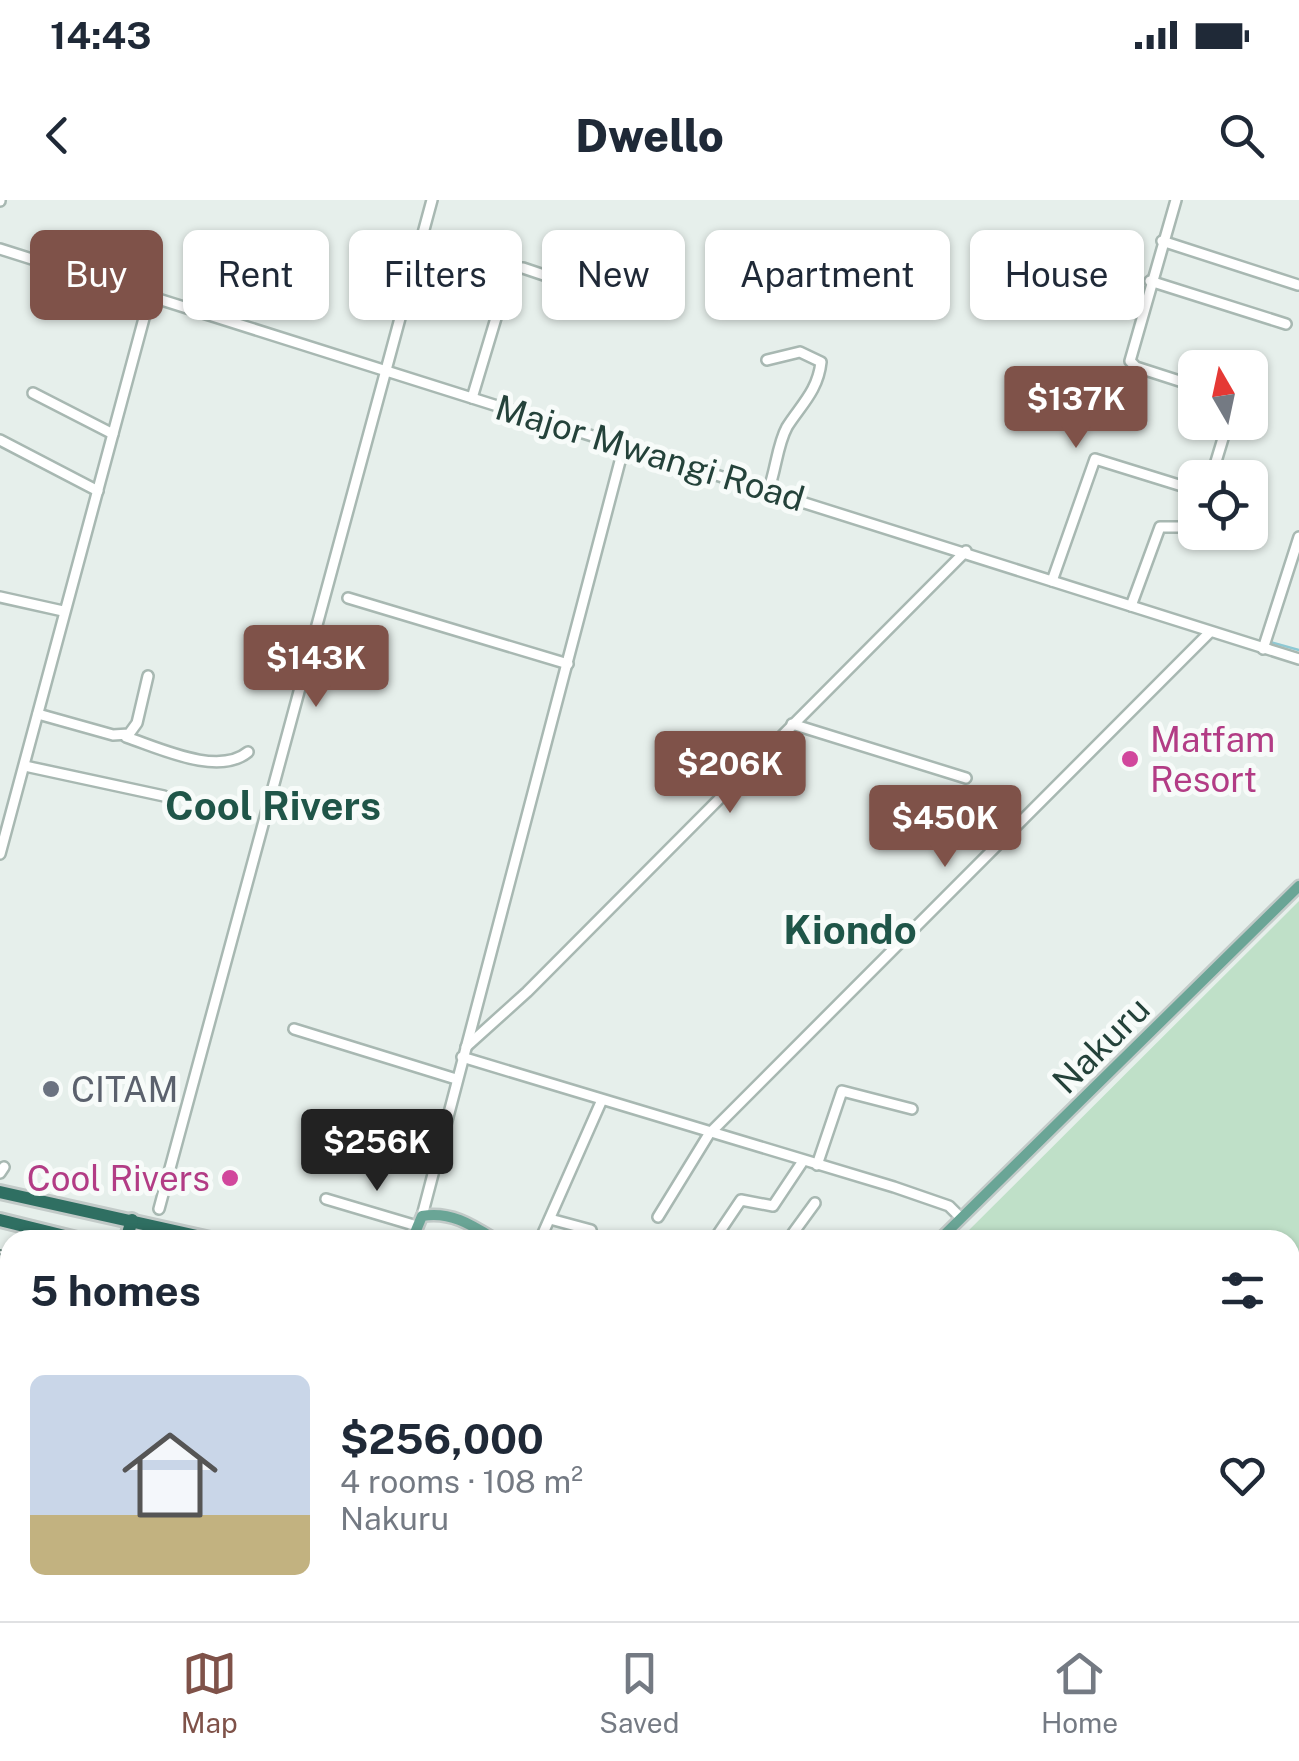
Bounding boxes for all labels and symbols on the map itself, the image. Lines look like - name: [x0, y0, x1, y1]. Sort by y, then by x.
- north arrow: [1178, 350, 1268, 440]
- pin: $137K: [1006, 366, 1146, 451]
- street label: Major Mwangi Road: [491, 387, 809, 519]
- pin: $143K: [246, 625, 386, 710]
- place label: Matfam Resort: [1150, 719, 1275, 800]
- pin: $206K: [660, 731, 800, 816]
- marker: Matfam Resort: [1119, 748, 1141, 770]
- district label: Cool Rivers: [165, 782, 381, 829]
- pin: $450K: [875, 785, 1015, 870]
- district label: Kiondo: [783, 906, 917, 953]
- street label: Nakuru: [1044, 988, 1158, 1102]
- place label: CITAM: [71, 1069, 179, 1110]
- marker: CITAM: [40, 1078, 62, 1100]
- pin: $256K: [307, 1109, 447, 1194]
- place label: Cool Rivers: [27, 1158, 210, 1199]
- marker: Cool Rivers: [219, 1167, 241, 1189]

